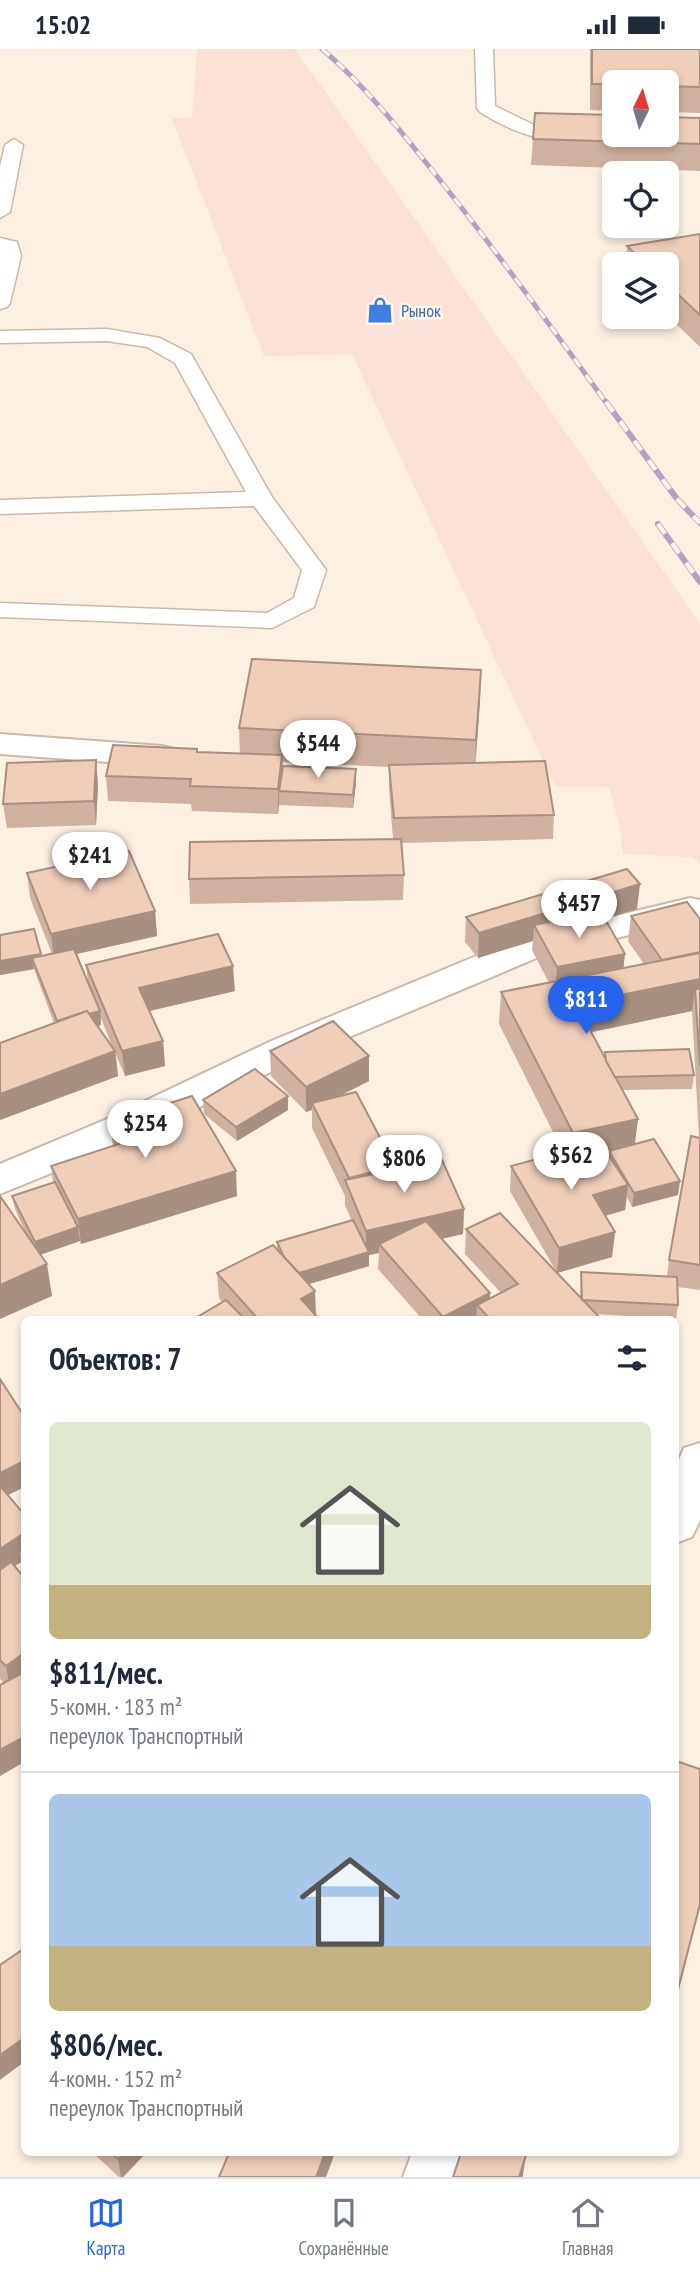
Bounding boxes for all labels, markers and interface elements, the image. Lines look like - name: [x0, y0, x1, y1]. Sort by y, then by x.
- text: 15:02: [35, 8, 91, 41]
- north arrow: [602, 70, 679, 147]
- map controls: [602, 70, 679, 329]
- button: locate: [602, 161, 679, 238]
- button: layers: [602, 252, 679, 329]
- shop icon: Рынок: [365, 295, 395, 325]
- place label: Рынок: [401, 299, 441, 322]
- pin: $544: [277, 721, 359, 780]
- text: $544: [296, 728, 340, 757]
- pin: $241: [49, 833, 131, 892]
- text: $241: [68, 840, 112, 869]
- pin: $457: [538, 881, 620, 940]
- text: $457: [557, 888, 601, 917]
- pin: $811: [545, 977, 627, 1036]
- text: $811: [564, 984, 608, 1013]
- pin: $254: [104, 1101, 186, 1160]
- text: $254: [123, 1108, 167, 1137]
- pin: $562: [530, 1133, 612, 1192]
- pin: $806: [363, 1135, 445, 1195]
- text: $562: [549, 1140, 593, 1169]
- text: $806: [382, 1143, 426, 1172]
- text: Объектов: 7: [49, 1339, 182, 1378]
- icon: filters: [613, 1339, 651, 1377]
- icon: home: [287, 1467, 413, 1593]
- text: $811/мес.: [49, 1653, 163, 1692]
- text: 5-комн. · 183 m²: [49, 1692, 182, 1721]
- text: переулок Транспортный: [49, 1721, 243, 1750]
- icon: home: [287, 1839, 413, 1965]
- text: $806/мес.: [49, 2025, 163, 2064]
- text: 4-комн. · 152 m²: [49, 2064, 182, 2093]
- text: переулок Транспортный: [49, 2093, 243, 2122]
- tab: Карта: [87, 2194, 125, 2260]
- tab: Сохранённые: [298, 2194, 389, 2260]
- tab: Главная: [562, 2194, 613, 2260]

